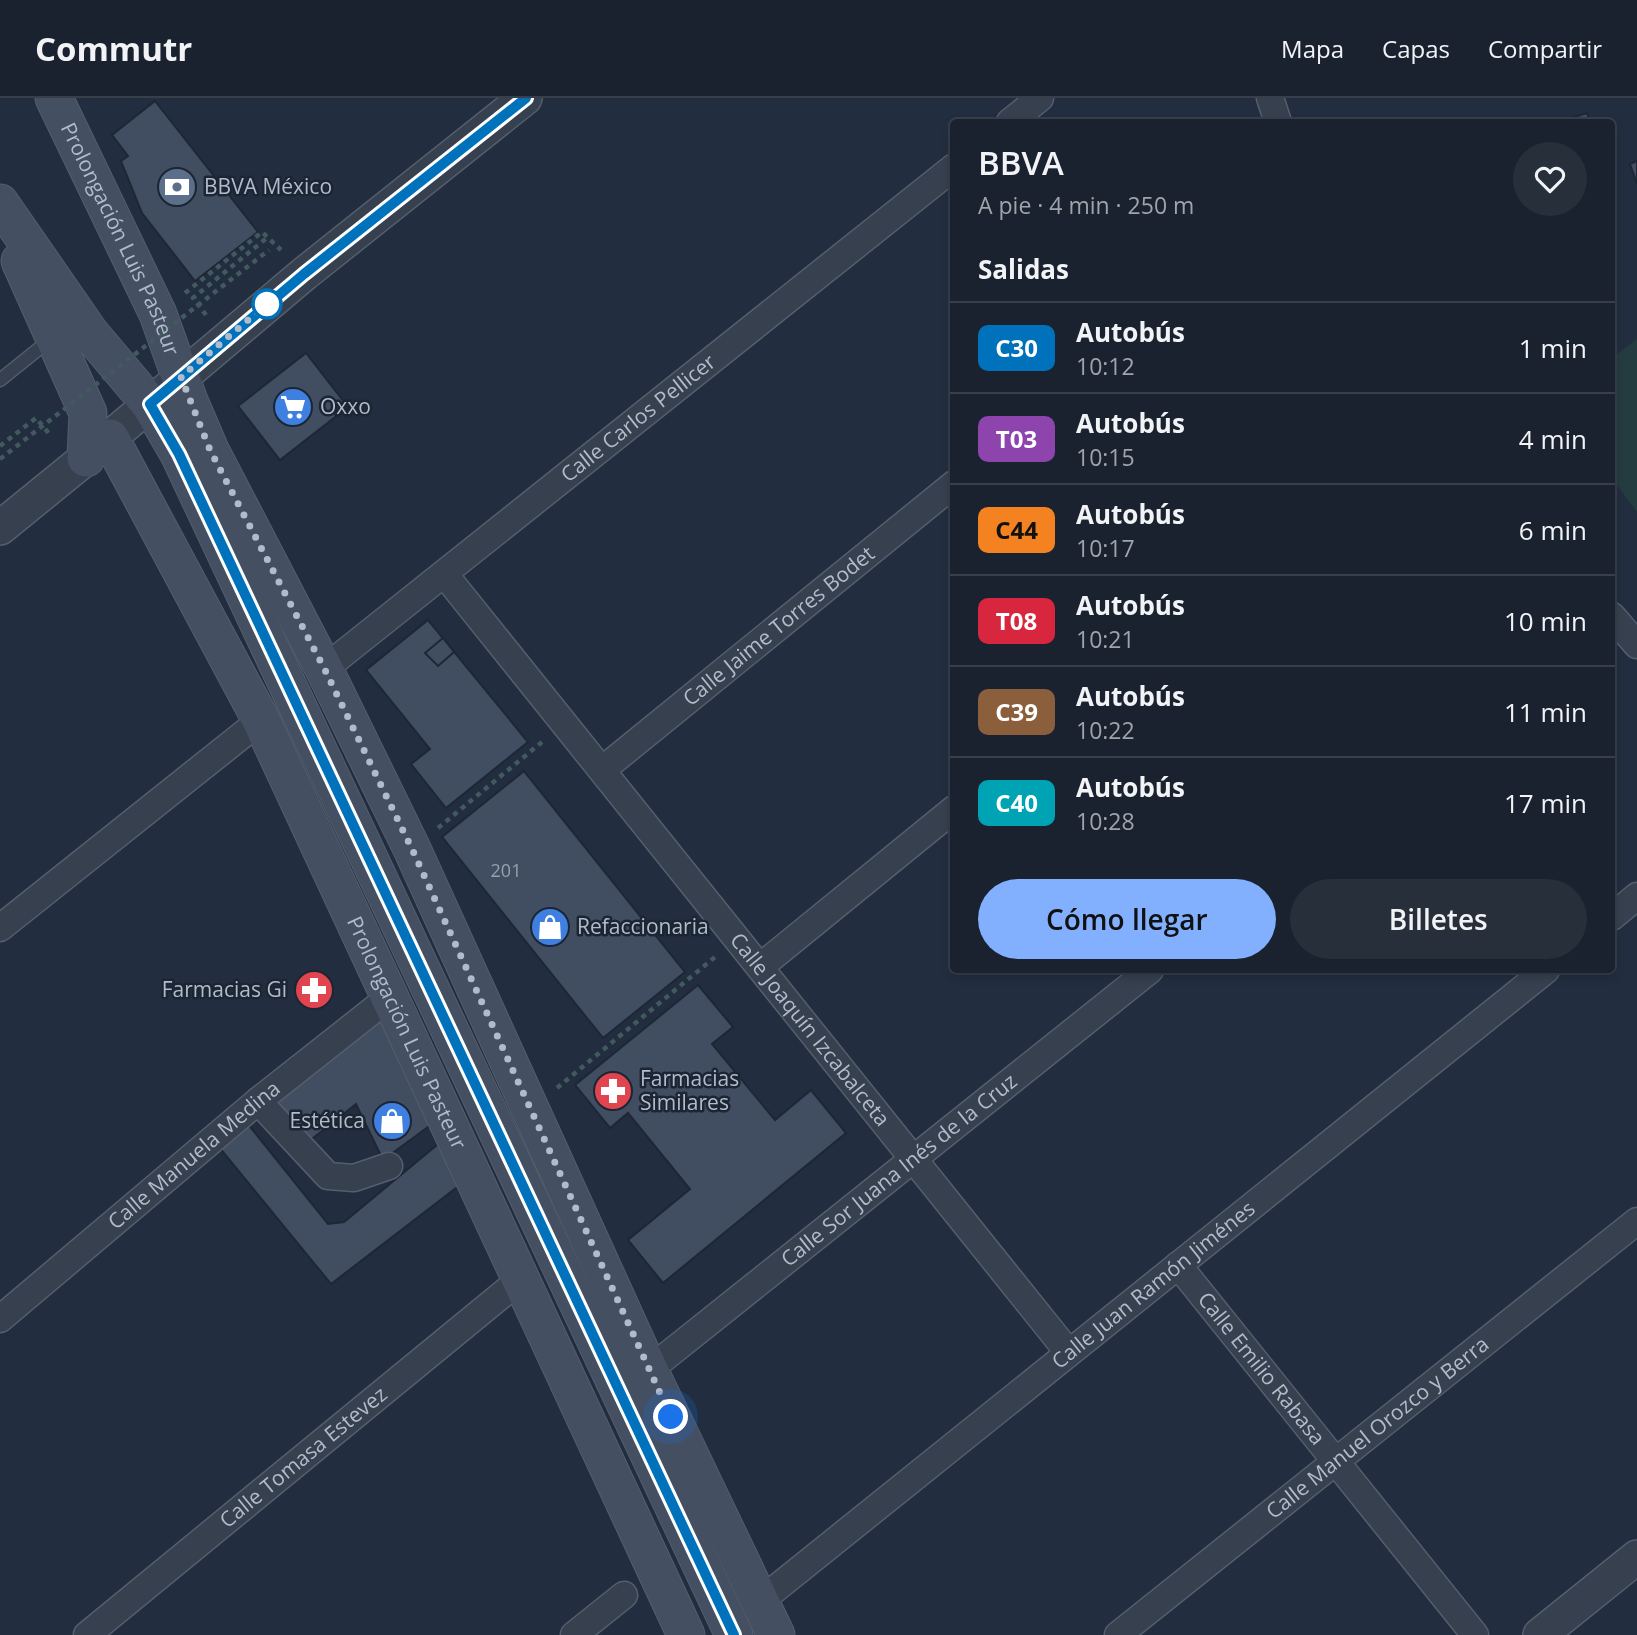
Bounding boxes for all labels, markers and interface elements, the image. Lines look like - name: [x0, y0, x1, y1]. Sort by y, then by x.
- text: Commutr: [35, 26, 192, 71]
- text: Mapa: [1281, 32, 1344, 65]
- text: Capas: [1382, 32, 1450, 65]
- text: Compartir: [1488, 32, 1602, 65]
- street label: Prolongación Luis Pasteur: [55, 118, 187, 359]
- text: BBVA: [978, 140, 1064, 185]
- button: heart: [1513, 142, 1587, 216]
- bank icon: BBVA México: [156, 166, 198, 208]
- place label: BBVA México: [204, 172, 332, 200]
- text: A pie · 4 min · 250 m: [978, 189, 1194, 221]
- text: Salidas: [978, 251, 1069, 287]
- unlabelled marker: [252, 289, 282, 319]
- text: Autobús: [1076, 314, 1185, 350]
- text: 1 min: [1519, 330, 1587, 366]
- text: C30: [995, 331, 1038, 364]
- street label: Calle Carlos Pellicer: [555, 347, 721, 488]
- text: 10:12: [1076, 350, 1135, 382]
- supermarket icon: Oxxo: [272, 386, 314, 428]
- place label: Oxxo: [320, 392, 371, 420]
- text: Autobús: [1076, 405, 1185, 441]
- text: 4 min: [1519, 421, 1587, 457]
- text: T03: [996, 422, 1037, 455]
- text: 10:15: [1076, 441, 1135, 473]
- text: Autobús: [1076, 496, 1185, 532]
- text: 6 min: [1519, 512, 1587, 548]
- text: C44: [995, 513, 1038, 546]
- text: 10:17: [1076, 532, 1135, 564]
- street label: Calle Jaime Torres Bodet: [677, 539, 880, 712]
- text: Autobús: [1076, 587, 1185, 623]
- text: 10 min: [1504, 603, 1587, 639]
- text: T08: [996, 604, 1037, 637]
- text: 10:21: [1076, 623, 1135, 655]
- text: Autobús: [1076, 678, 1185, 714]
- text: 11 min: [1504, 694, 1587, 730]
- text: C39: [995, 695, 1038, 728]
- text: 10:22: [1076, 714, 1135, 746]
- text: Autobús: [1076, 769, 1185, 805]
- text: 17 min: [1504, 785, 1587, 821]
- text: C40: [995, 786, 1038, 819]
- text: 10:28: [1076, 805, 1135, 837]
- house number: 201: [491, 858, 521, 882]
- button: Cómo llegar: [978, 879, 1276, 959]
- button: Billetes: [1290, 879, 1587, 959]
- shop icon: Refaccionaria: [529, 906, 571, 948]
- street label: Prolongación Luis Pasteur: [341, 912, 474, 1154]
- place label: Refaccionaria: [577, 912, 709, 940]
- street label: Calle Joaquín Izcabalceta: [724, 927, 897, 1132]
- pharmacy icon: Farmacias Gi: [293, 969, 335, 1011]
- place label: Farmacias Gi: [162, 975, 287, 1003]
- place label: Farmacias Similares: [640, 1064, 739, 1116]
- street label: Calle Sor Juana Inés de la Cruz: [775, 1067, 1022, 1272]
- pharmacy icon: Farmacias Similares: [592, 1070, 634, 1112]
- street label: Calle Manuela Medina: [102, 1074, 285, 1235]
- shop icon: Estética: [371, 1100, 413, 1142]
- place label: Estética: [290, 1106, 365, 1134]
- street label: Calle Juan Ramón Jiménes: [1045, 1194, 1260, 1375]
- street label: Calle Emilio Rabasa: [1192, 1286, 1332, 1450]
- street label: Calle Manuel Orozco y Berra: [1260, 1330, 1494, 1525]
- street label: Calle Tomasa Estevez: [213, 1380, 392, 1534]
- your location: [653, 1399, 688, 1434]

